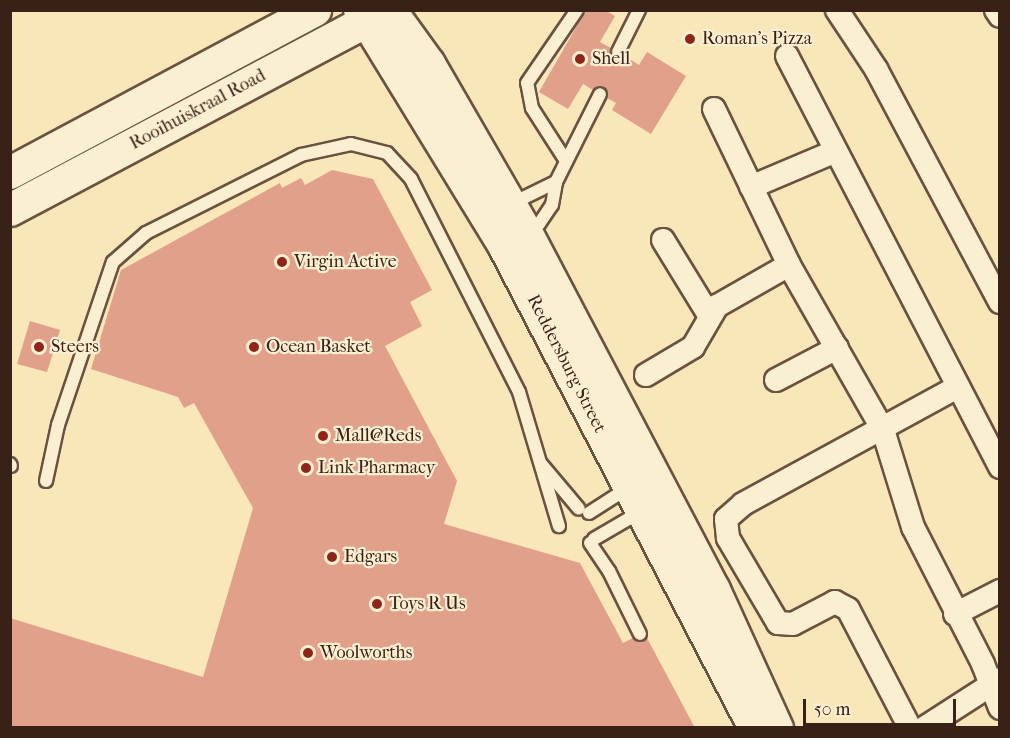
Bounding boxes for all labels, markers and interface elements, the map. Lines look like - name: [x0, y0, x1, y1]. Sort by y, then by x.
- place label: Roman's Pizza: [702, 28, 812, 50]
- marker: Roman's Pizza: [683, 32, 697, 46]
- place label: Shell: [592, 48, 630, 70]
- marker: Shell: [573, 52, 587, 66]
- street label: Rooihuiskraal Road: [126, 65, 270, 155]
- place label: Virgin Active: [294, 251, 397, 273]
- marker: Virgin Active: [275, 255, 289, 269]
- street label: Reddersburg Street: [522, 291, 610, 437]
- place label: Steers: [51, 336, 99, 358]
- place label: Ocean Basket: [266, 336, 371, 358]
- marker: Steers: [32, 340, 46, 354]
- marker: Ocean Basket: [247, 340, 261, 354]
- place label: Mall@Reds: [335, 425, 421, 447]
- marker: Mall@Reds: [316, 429, 330, 443]
- place label: Link Pharmacy: [318, 457, 435, 479]
- marker: Link Pharmacy: [299, 461, 313, 475]
- place label: Edgars: [344, 546, 397, 568]
- marker: Edgars: [325, 550, 339, 564]
- place label: Toys R Us: [389, 593, 466, 615]
- marker: Toys R Us: [370, 597, 384, 611]
- place label: Woolworths: [320, 642, 412, 664]
- marker: Woolworths: [301, 646, 315, 660]
- scale bar: [806, 687, 959, 725]
- text: 50 m: [814, 699, 850, 720]

